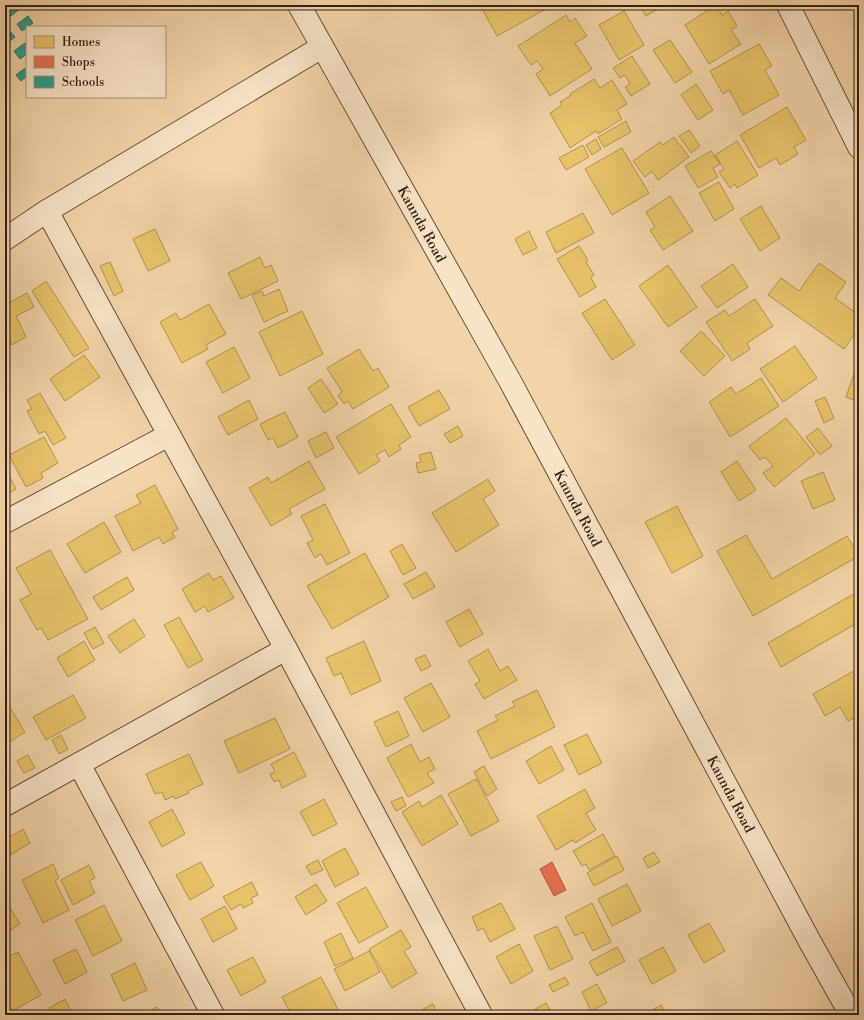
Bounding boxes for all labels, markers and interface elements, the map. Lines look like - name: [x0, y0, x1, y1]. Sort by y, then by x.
- legend: [26, 26, 166, 98]
- text: Homes: [62, 35, 100, 50]
- text: Shops: [62, 55, 95, 70]
- text: Schools: [62, 75, 104, 90]
- street label: Kaunda Road: [393, 183, 450, 266]
- street label: Kaunda Road: [549, 467, 605, 550]
- street label: Kaunda Road: [702, 753, 758, 836]

